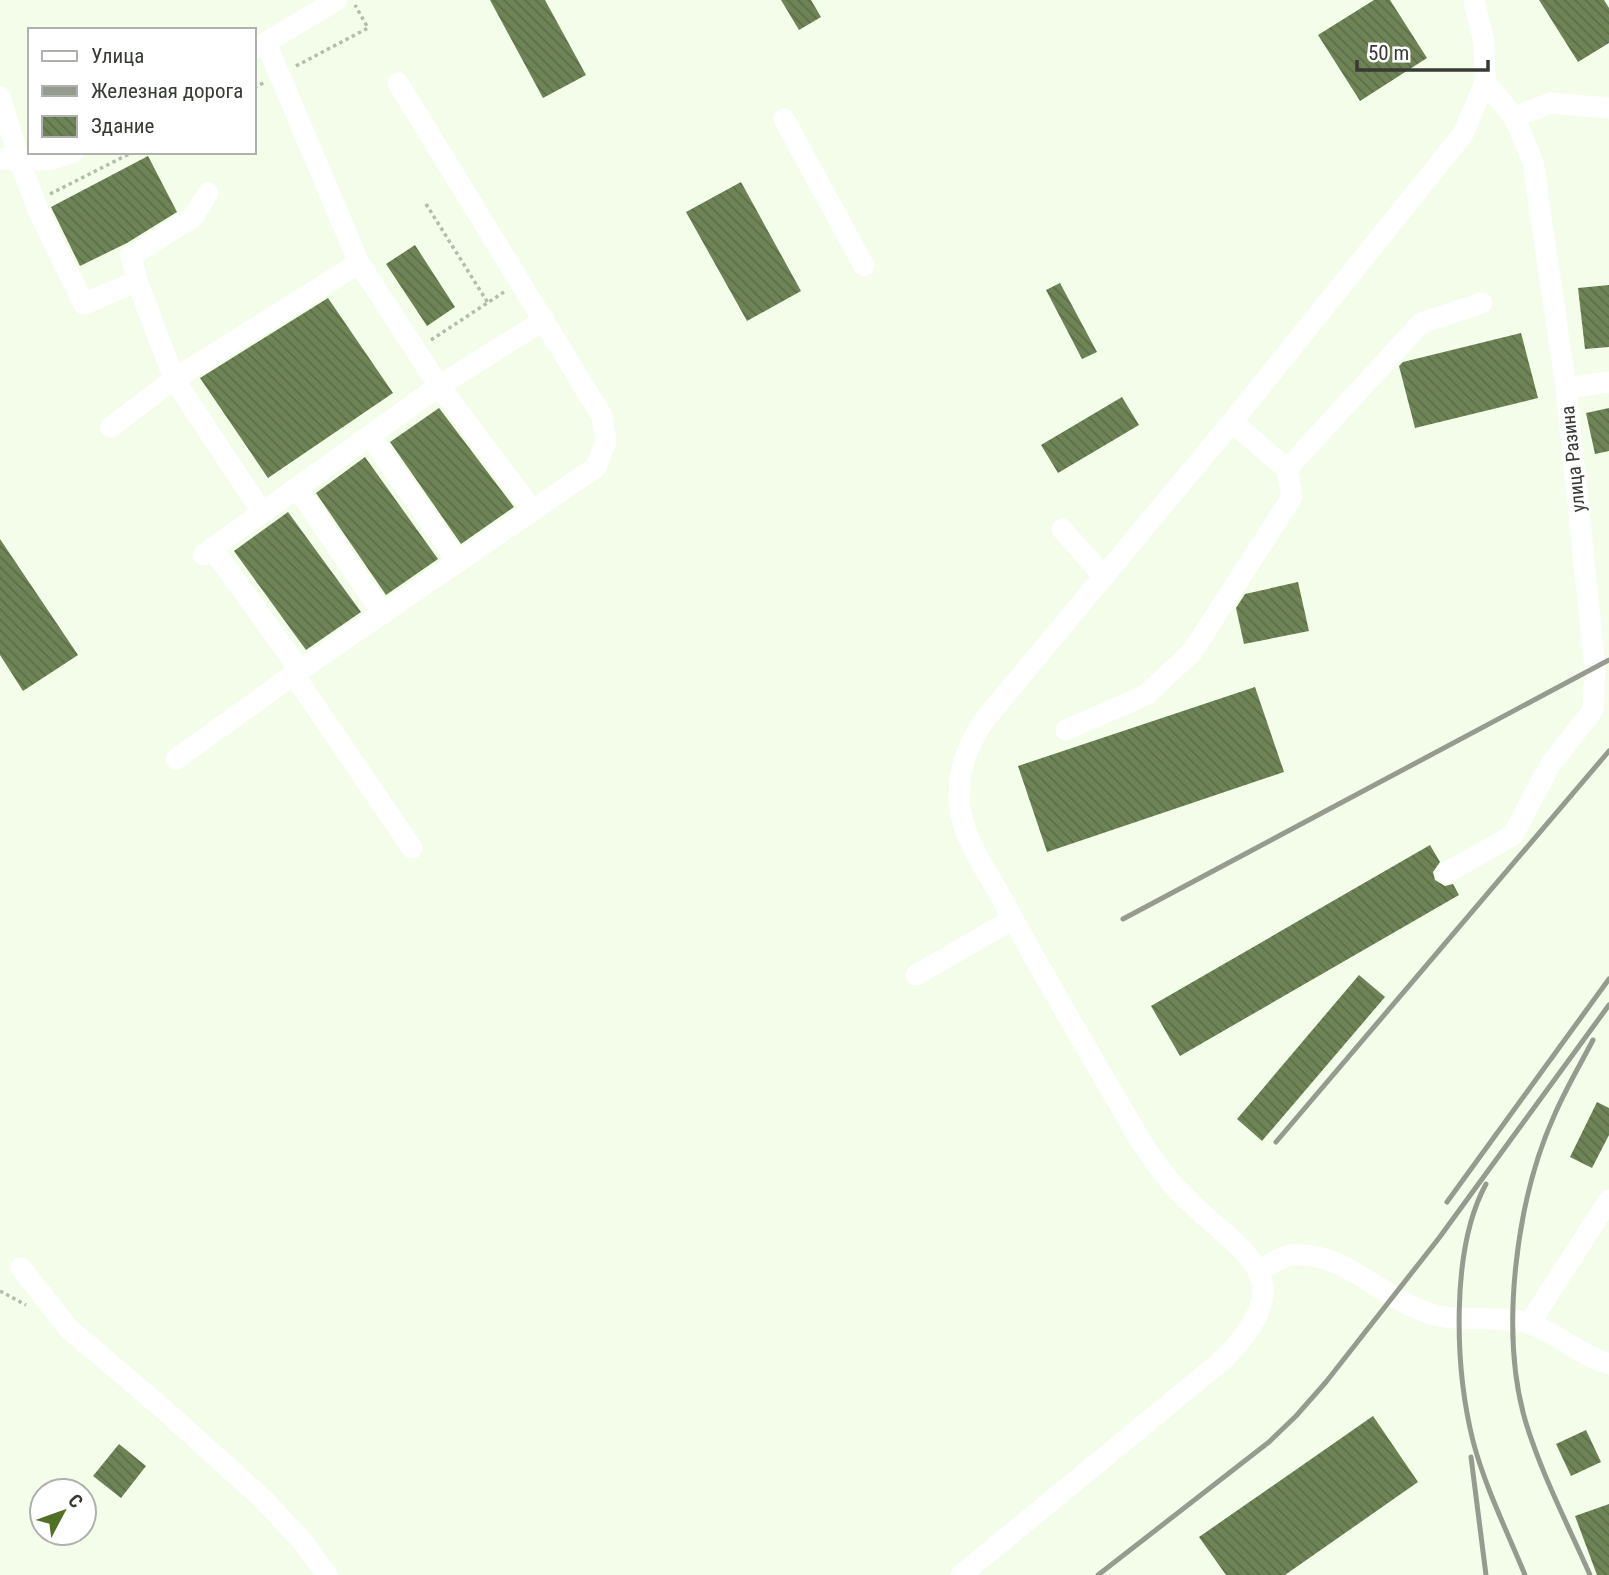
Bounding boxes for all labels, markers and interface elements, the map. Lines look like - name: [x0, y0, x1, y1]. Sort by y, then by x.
- legend: [28, 28, 256, 154]
- scale bar: [1357, 28, 1488, 72]
- text: 50 m: [1368, 41, 1409, 65]
- text: Улица: [91, 44, 144, 68]
- text: Железная дорога: [91, 79, 243, 103]
- text: Здание: [91, 114, 155, 138]
- street label: улица Разина: [1556, 405, 1590, 513]
- north arrow: [28, 1477, 98, 1547]
- text: С: [63, 1490, 88, 1513]

